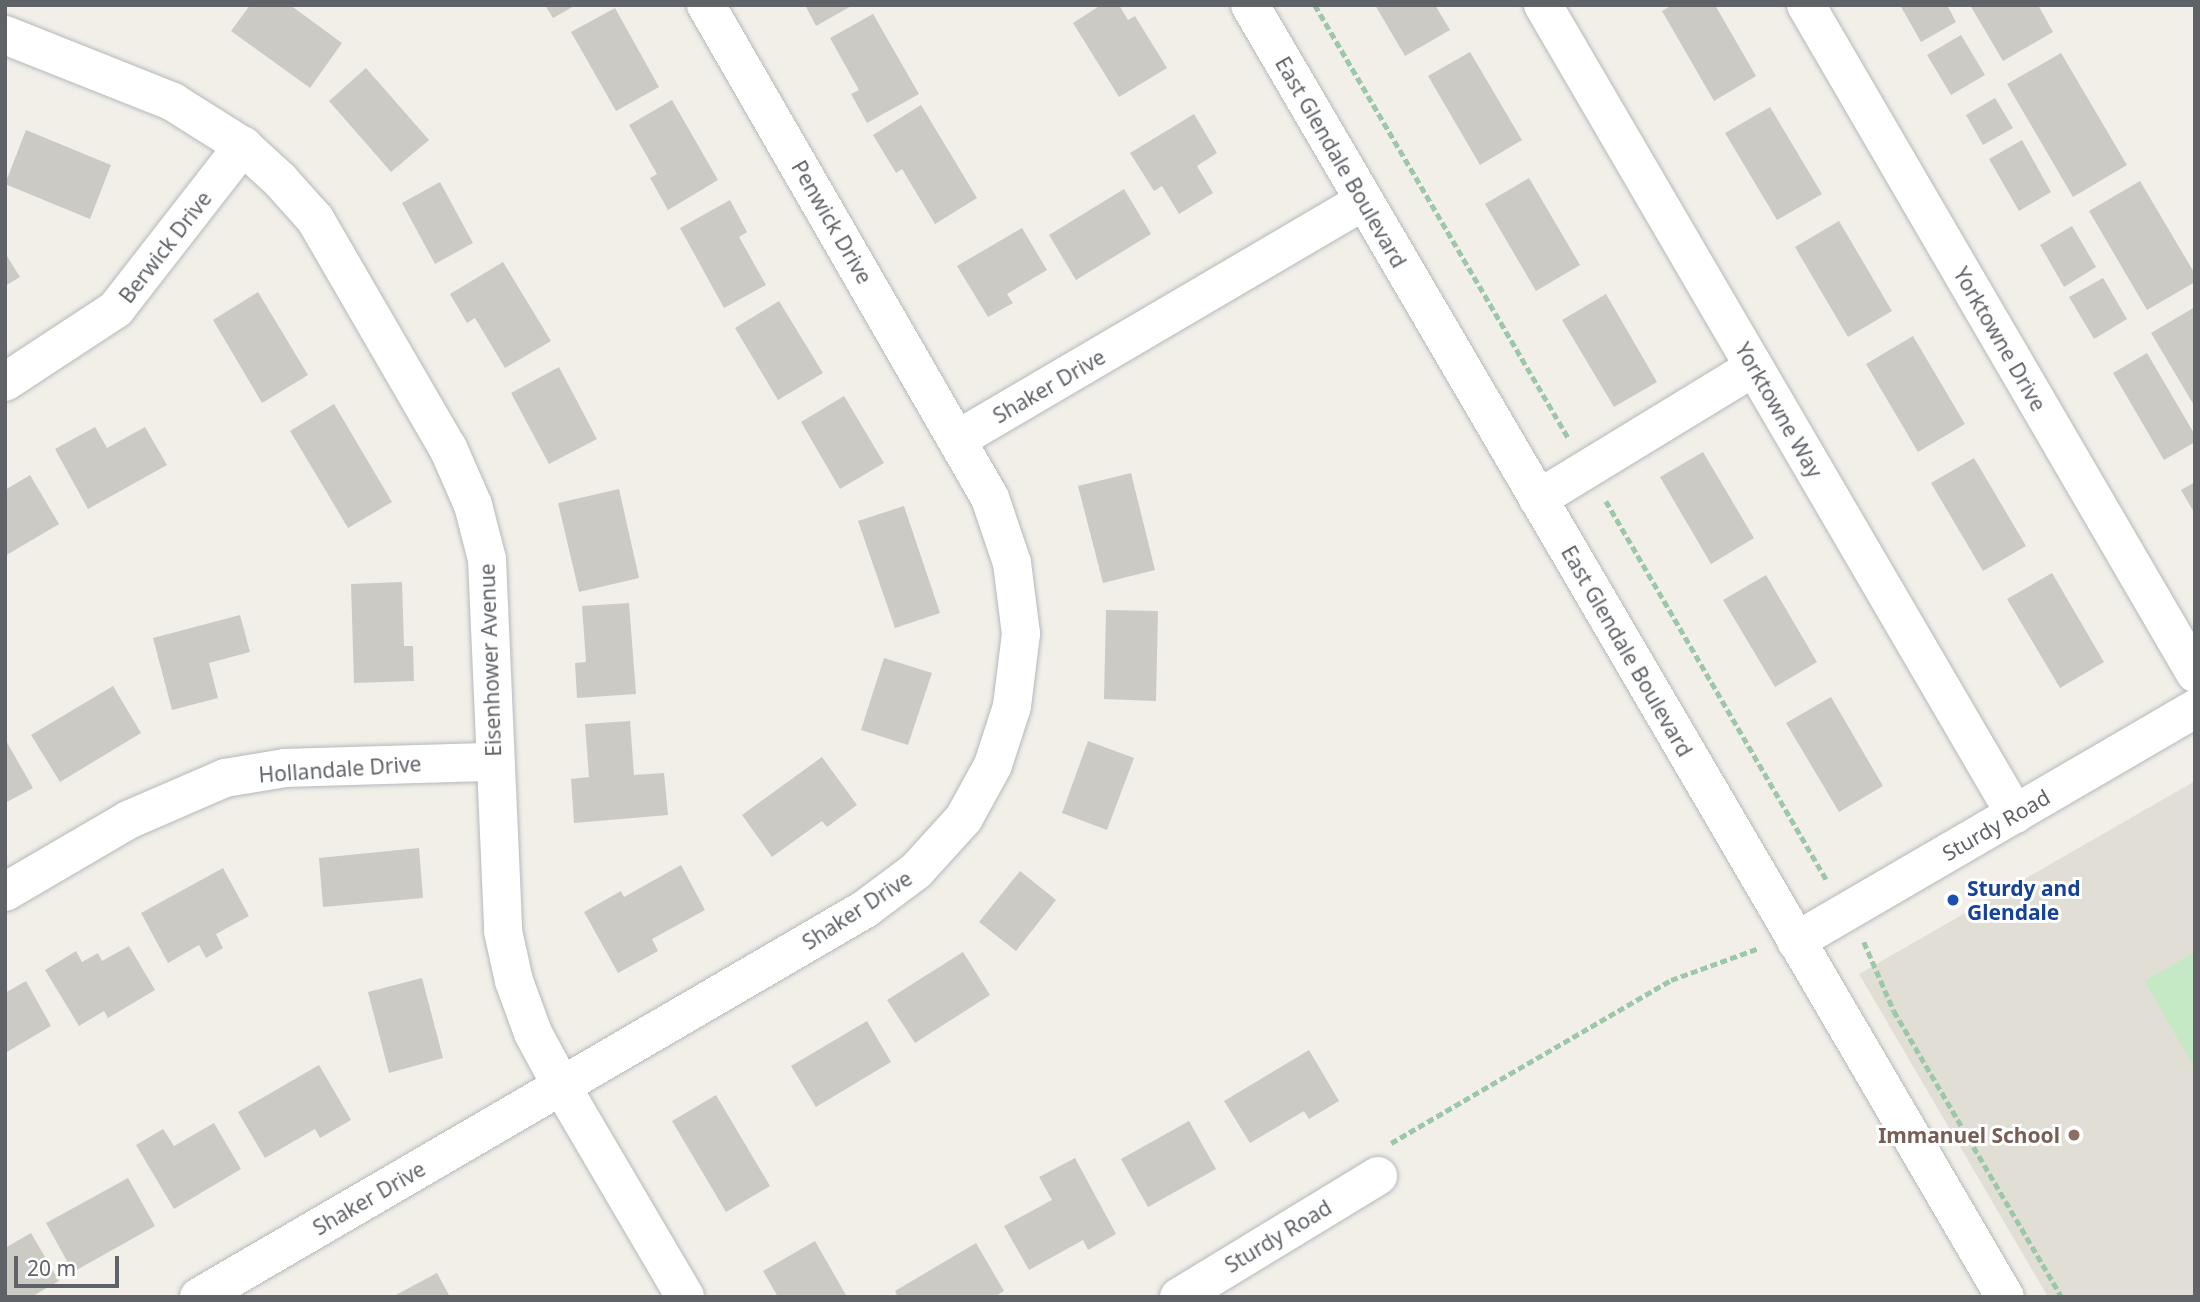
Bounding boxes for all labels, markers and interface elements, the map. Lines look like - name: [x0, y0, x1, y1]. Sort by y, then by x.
- street label: East Glendale Boulevard: [1270, 52, 1412, 272]
- street label: Penwick Drive: [787, 156, 877, 288]
- street label: Berwick Drive: [114, 186, 216, 308]
- street label: Yorktowne Drive: [1949, 263, 2051, 415]
- street label: Yorktowne Way: [1730, 338, 1828, 482]
- street label: Shaker Drive: [988, 344, 1110, 428]
- street label: East Glendale Boulevard: [1556, 541, 1698, 761]
- street label: Eisenhower Avenue: [474, 563, 506, 757]
- street label: Hollandale Drive: [258, 751, 422, 787]
- street label: Sturdy Road: [1938, 784, 2054, 866]
- street label: Shaker Drive: [798, 865, 916, 955]
- place label: Sturdy and Glendale: [1967, 875, 2081, 925]
- marker: Sturdy and Glendale: [1945, 892, 1961, 908]
- place label: Immanuel School: [1878, 1122, 2060, 1148]
- marker: Immanuel School: [2066, 1127, 2082, 1143]
- street label: Shaker Drive: [308, 1156, 430, 1240]
- street label: Sturdy Road: [1220, 1194, 1336, 1278]
- scale bar: [18, 1242, 122, 1286]
- text: 20 m: [27, 1254, 76, 1282]

